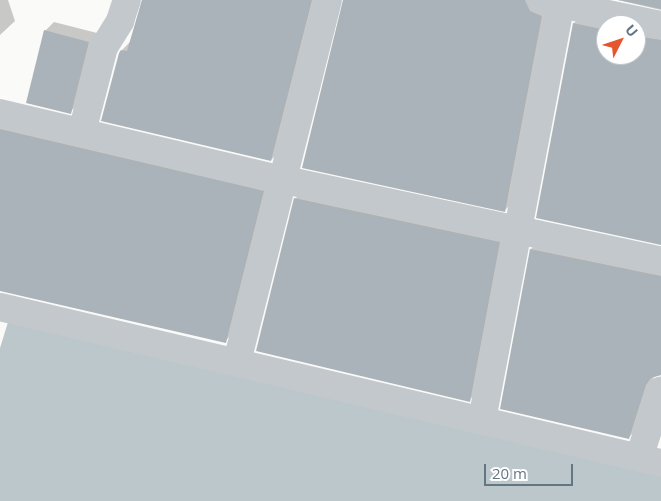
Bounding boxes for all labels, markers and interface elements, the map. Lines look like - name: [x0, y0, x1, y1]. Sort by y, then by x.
- north arrow: [596, 15, 646, 65]
- text: U: [621, 20, 643, 41]
- scale bar: [486, 454, 575, 486]
- text: 20 m: [492, 463, 527, 483]

